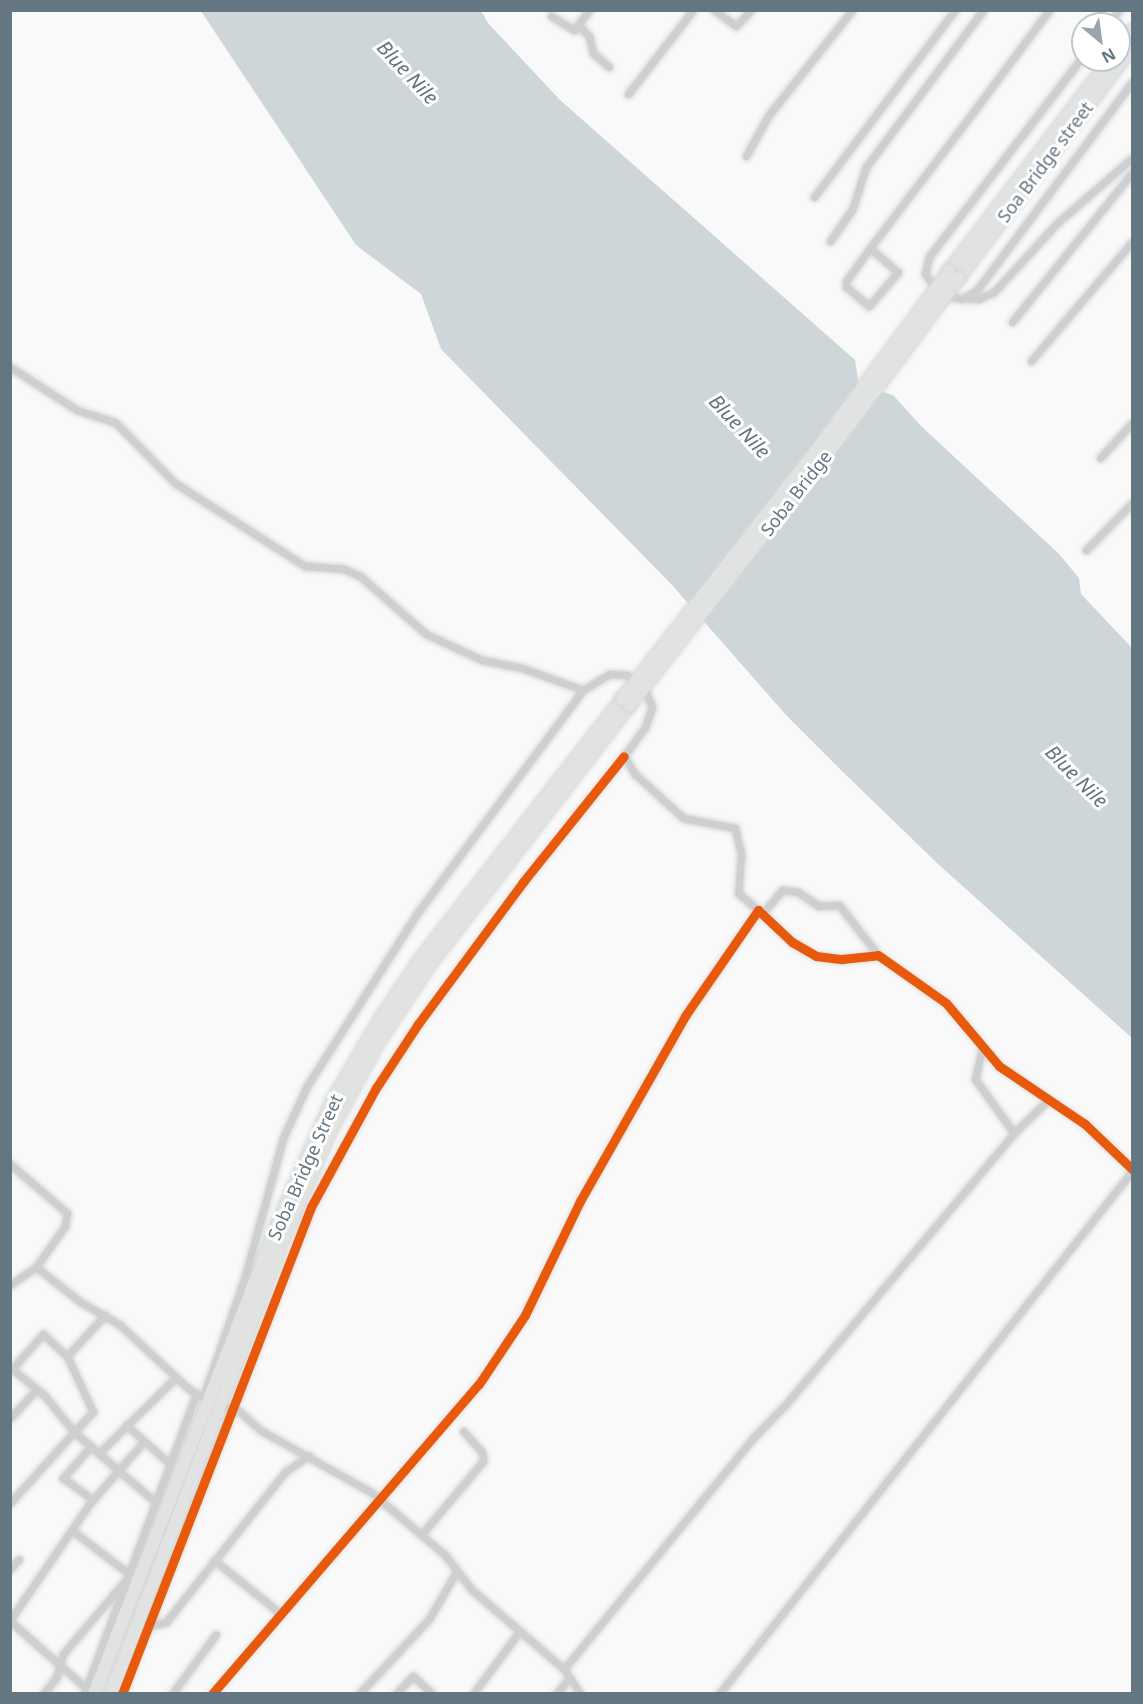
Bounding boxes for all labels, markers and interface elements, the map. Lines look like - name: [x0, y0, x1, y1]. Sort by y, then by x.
- north arrow: [1071, 12, 1131, 72]
- water label: Blue Nile: [373, 35, 443, 109]
- text: N: [1098, 43, 1120, 69]
- street label: Soa Bridge street: [993, 97, 1097, 227]
- water label: Blue Nile: [705, 389, 775, 463]
- street label: Soba Bridge: [756, 446, 836, 540]
- water label: Blue Nile: [1041, 740, 1113, 812]
- street label: Soba Bridge Street: [263, 1091, 347, 1243]

